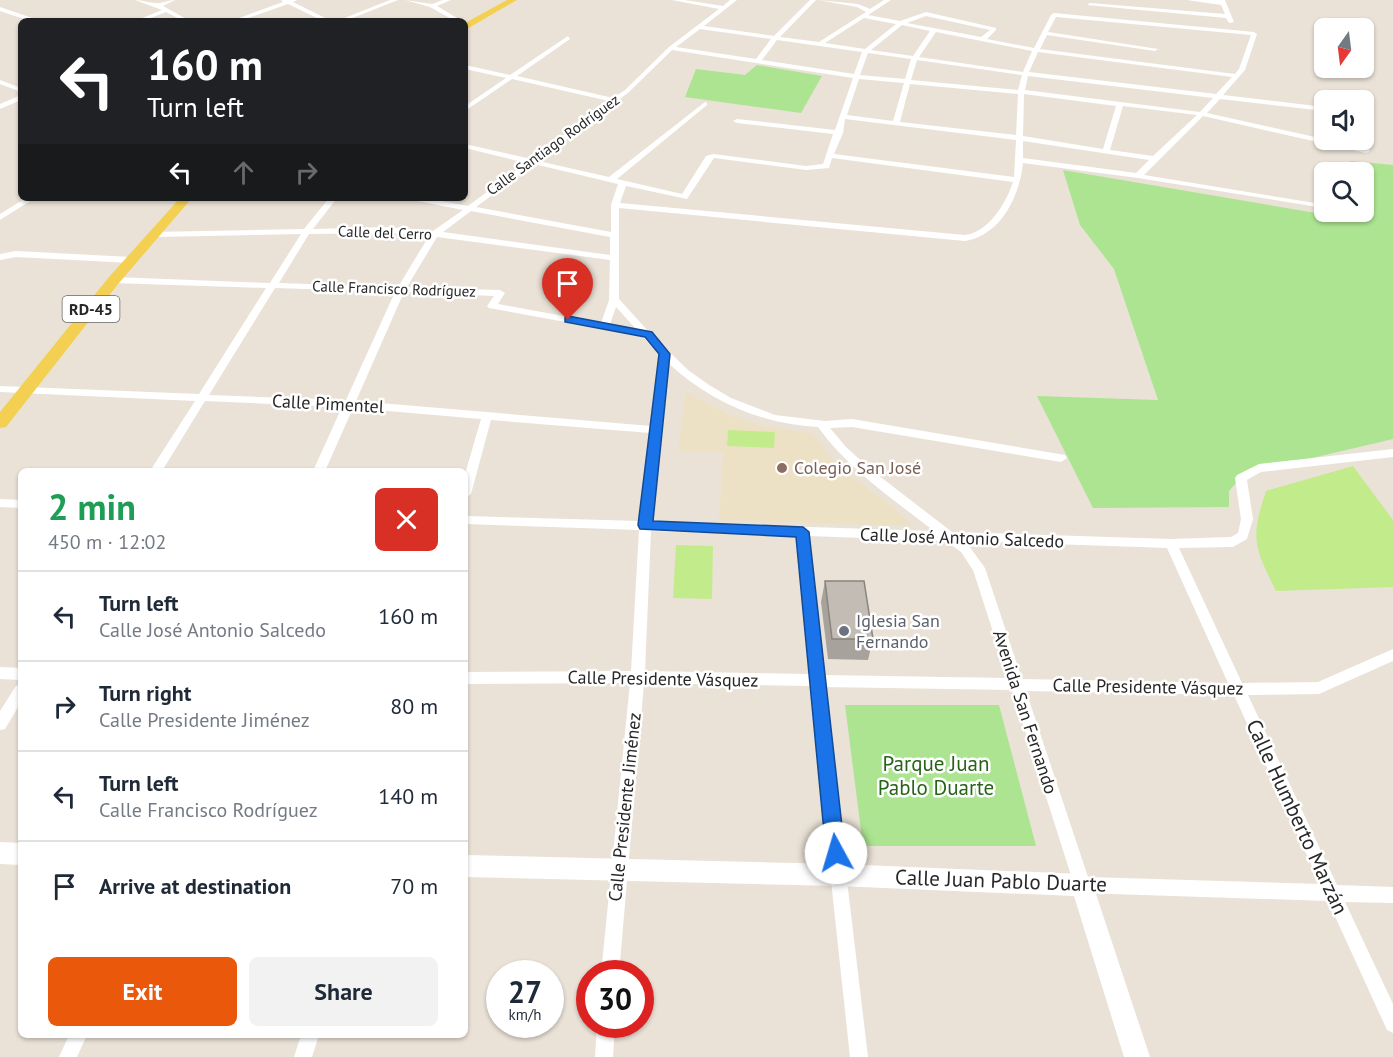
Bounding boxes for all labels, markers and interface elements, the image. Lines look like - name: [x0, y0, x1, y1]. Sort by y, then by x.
- north arrow: [1314, 18, 1374, 78]
- map controls: [1314, 18, 1374, 222]
- text: 160 m: [147, 37, 263, 92]
- icon: left: [48, 42, 126, 120]
- text: Turn left: [147, 90, 244, 124]
- street label: Calle Santiago Rodríguez: [482, 90, 623, 199]
- button: sound: [1314, 90, 1374, 150]
- icon: left: [164, 156, 197, 189]
- icon: ahead: [227, 156, 260, 189]
- icon: right: [290, 156, 323, 189]
- button: search: [1314, 162, 1374, 222]
- street label: Calle del Cerro: [338, 221, 432, 244]
- pin: [542, 258, 593, 320]
- icon: arrive: [551, 267, 584, 300]
- street label: Calle Francisco Rodríguez: [312, 276, 476, 301]
- road number: RD-45: [62, 296, 119, 322]
- street label: Calle Pimentel: [271, 389, 385, 418]
- place label: Colegio San José: [794, 456, 921, 479]
- marker: Colegio San José: [775, 461, 789, 475]
- text: 2 min: [48, 483, 136, 530]
- button: close: [375, 488, 438, 551]
- street label: Calle José Antonio Salcedo: [860, 522, 1064, 553]
- text: 450 m · 12:02: [48, 529, 166, 555]
- text: Turn left: [99, 589, 179, 617]
- icon: left: [48, 600, 81, 633]
- text: 160 m: [378, 602, 438, 630]
- place label: Iglesia San Fernando: [856, 609, 940, 653]
- text: Calle José Antonio Salcedo: [99, 617, 326, 643]
- marker: Iglesia San Fernando: [837, 624, 851, 638]
- street label: Avenida San Fernando: [988, 627, 1063, 797]
- street label: Calle Presidente Vásquez: [567, 665, 759, 692]
- street label: Calle Presidente Vásquez: [1052, 673, 1244, 700]
- text: Turn right: [99, 679, 191, 707]
- icon: right: [48, 690, 81, 723]
- text: 80 m: [390, 692, 438, 720]
- text: Calle Presidente Jiménez: [99, 707, 310, 733]
- street label: Calle Presidente Jiménez: [603, 711, 646, 902]
- street label: Calle Humberto Marzán: [1240, 715, 1354, 919]
- park label: Parque Juan Pablo Duarte: [878, 750, 994, 801]
- text: Turn left: [99, 769, 179, 797]
- icon: left: [48, 780, 81, 813]
- text: 140 m: [378, 782, 438, 810]
- text: Calle Francisco Rodríguez: [99, 797, 318, 823]
- position arrow: [804, 821, 868, 885]
- street label: Calle Juan Pablo Duarte: [895, 863, 1107, 898]
- icon: arrive: [48, 870, 81, 903]
- text: Arrive at destination: [99, 872, 291, 900]
- text: 70 m: [390, 872, 438, 900]
- button: Exit: [48, 957, 237, 1026]
- button: Share: [249, 957, 438, 1026]
- speed limit sign: 30: [576, 960, 654, 1038]
- text: 27: [508, 972, 542, 1011]
- text: km/h: [509, 1005, 541, 1024]

